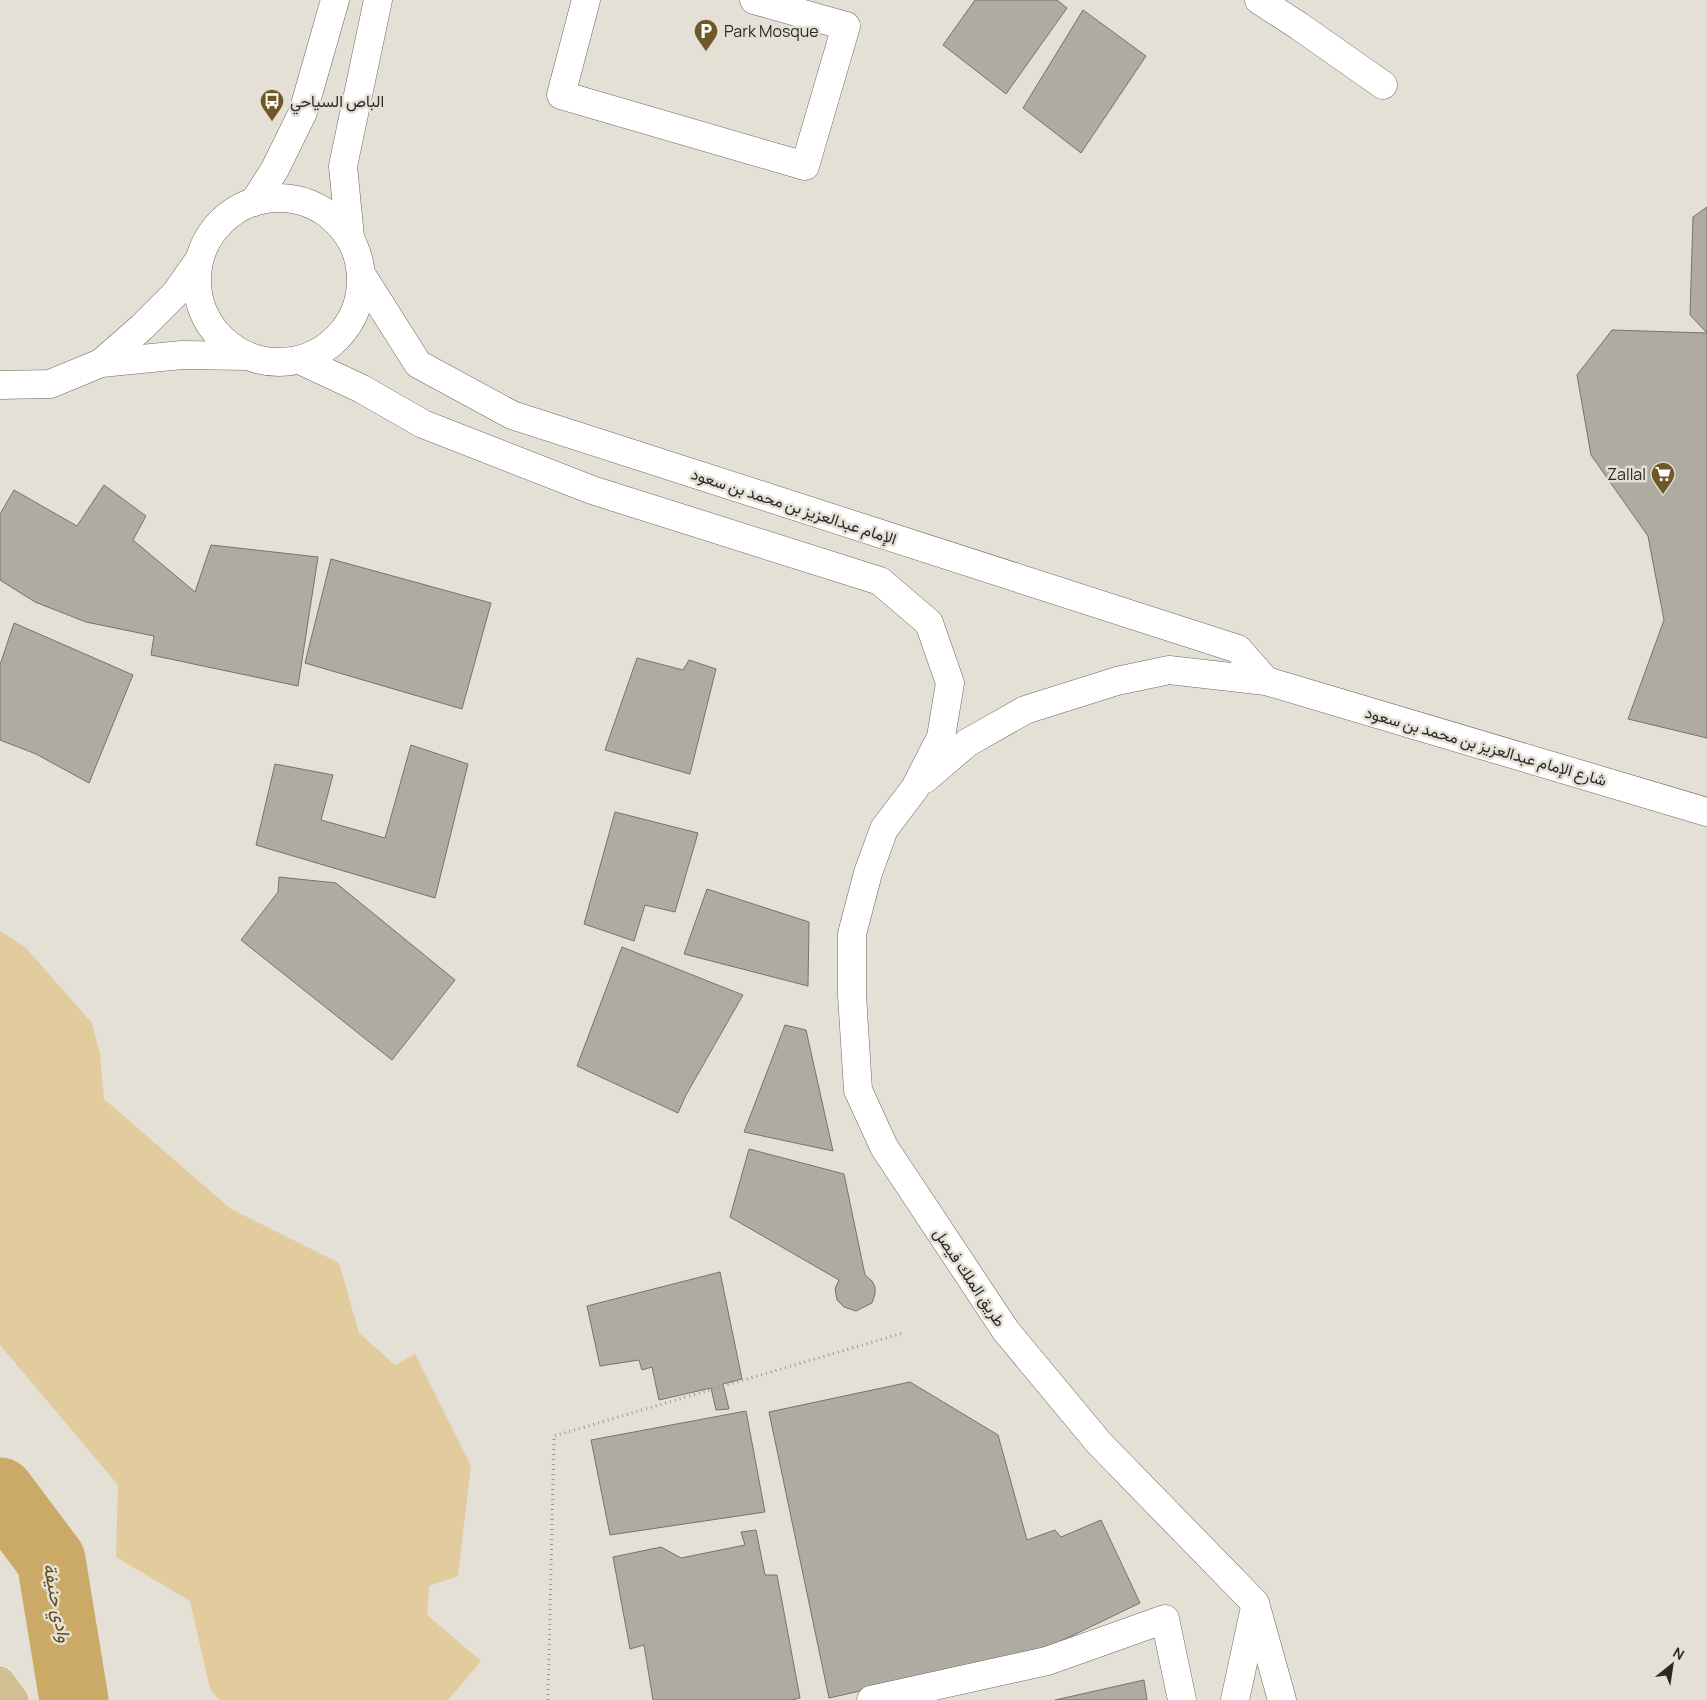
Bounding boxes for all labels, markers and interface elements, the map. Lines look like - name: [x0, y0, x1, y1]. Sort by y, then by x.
- parking icon: Park Mosque: [693, 18, 719, 52]
- place label: Park Mosque: [724, 20, 819, 42]
- bus stop icon: الباص السياحي: [259, 88, 285, 122]
- place label: الباص السياحي: [290, 90, 384, 115]
- supermarket icon: Zallal: [1650, 461, 1676, 495]
- street label: الإمام عبدالعزيز بن محمد بن سعود: [688, 462, 900, 550]
- place label: Zallal: [1607, 463, 1646, 485]
- street label: شارع الإمام عبدالعزيز بن محمد بن سعود: [1362, 701, 1609, 792]
- street label: طريق الملك فيصل: [929, 1223, 1011, 1331]
- water label: وادي حنيفة: [35, 1561, 77, 1645]
- north arrow: [1647, 1640, 1697, 1690]
- text: N: [1670, 1643, 1688, 1664]

